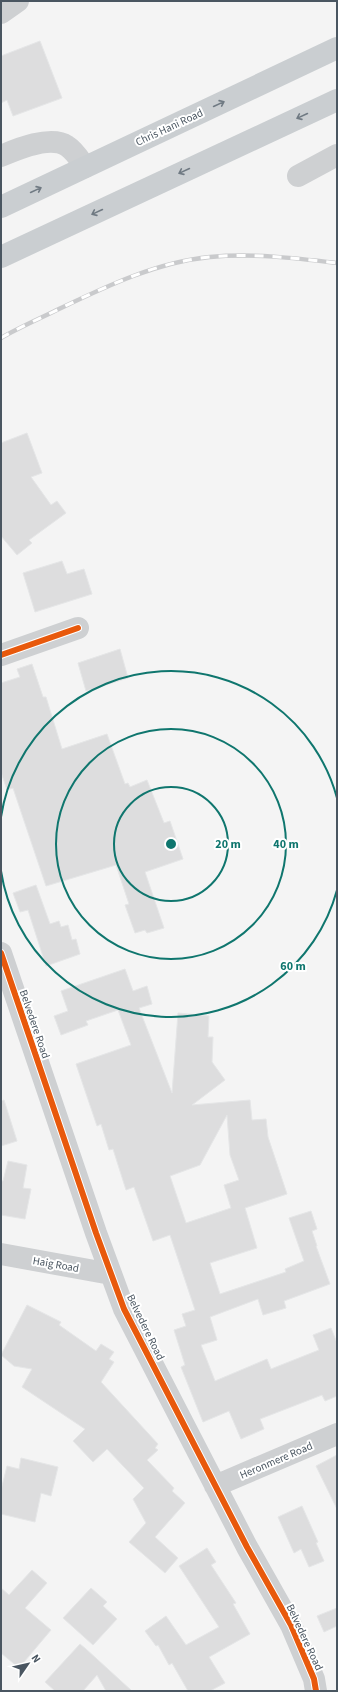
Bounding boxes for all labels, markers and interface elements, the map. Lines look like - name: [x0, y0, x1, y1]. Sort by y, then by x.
- one-way arrow: [212, 100, 224, 107]
- street label: Chris Hani Road: [133, 105, 205, 150]
- one-way arrow: [296, 113, 308, 120]
- one-way arrow: [178, 168, 190, 175]
- one-way arrow: [30, 186, 42, 193]
- one-way arrow: [91, 209, 103, 216]
- text: 20 m: [215, 836, 241, 853]
- text: 40 m: [273, 836, 299, 853]
- centre of rings: [164, 837, 178, 851]
- text: 60 m: [280, 958, 306, 975]
- street label: Belvedere Road: [16, 988, 53, 1061]
- street label: Haig Road: [32, 1253, 80, 1276]
- street label: Belvedere Road: [123, 1292, 168, 1363]
- street label: Heronmere Road: [237, 1438, 315, 1483]
- street label: Belvedere Road: [283, 1601, 327, 1673]
- north arrow: [8, 1644, 48, 1684]
- text: N: [28, 1651, 44, 1666]

